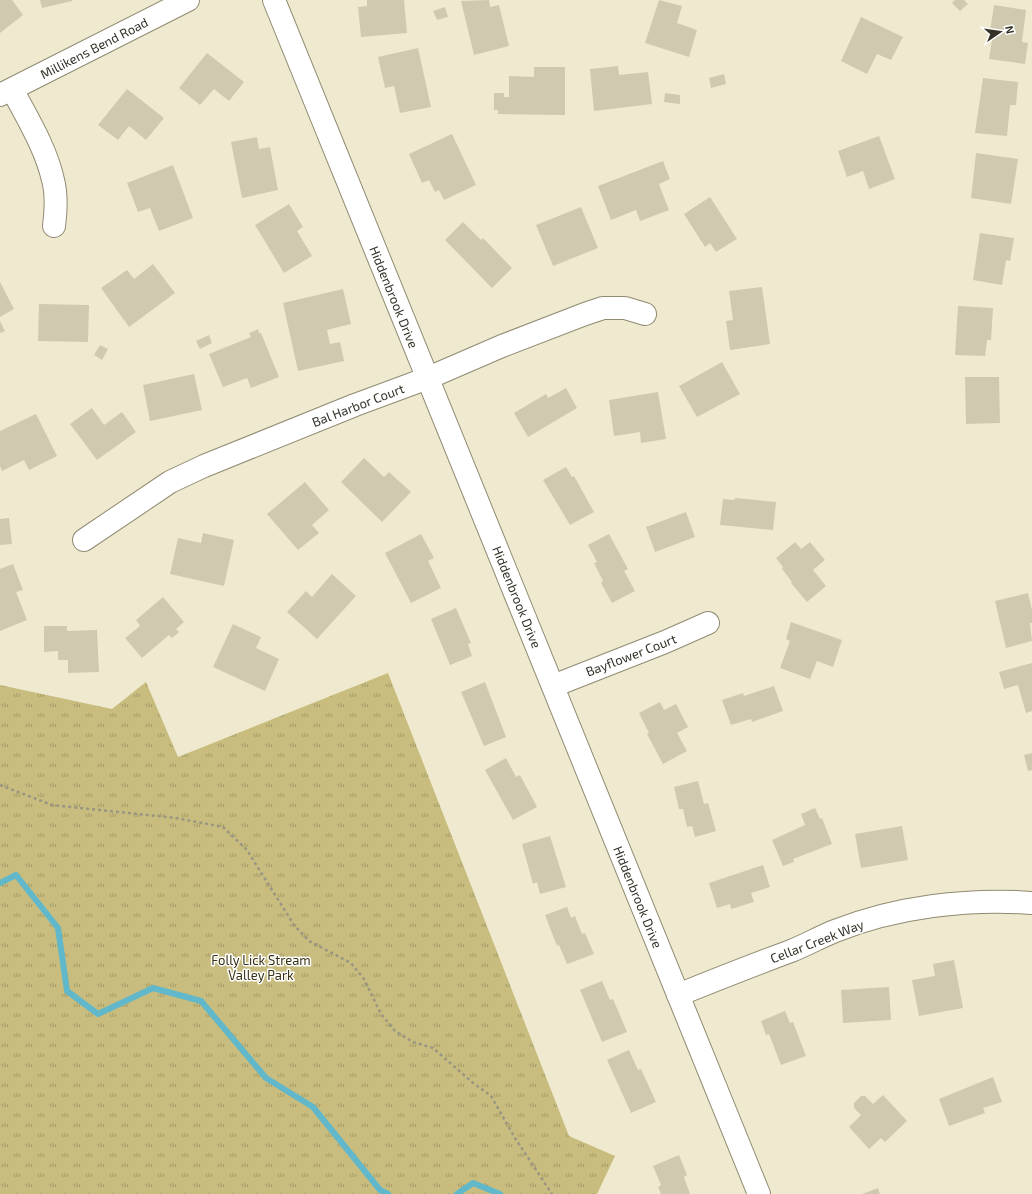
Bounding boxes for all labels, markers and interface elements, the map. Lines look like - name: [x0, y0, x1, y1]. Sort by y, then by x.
- north arrow: [980, 12, 1020, 52]
- street label: Millikens Bend Road: [37, 14, 151, 82]
- text: N: [1003, 24, 1017, 35]
- street label: Hiddenbrook Drive: [366, 244, 422, 350]
- street label: Bal Harbor Court: [310, 380, 407, 430]
- street label: Hiddenbrook Drive: [489, 544, 545, 650]
- street label: Bayflower Court: [583, 630, 679, 680]
- street label: Hiddenbrook Drive: [610, 844, 666, 950]
- street label: Cellar Creek Way: [768, 916, 866, 966]
- park label: Folly Lick Stream Valley Park: [211, 952, 311, 983]

